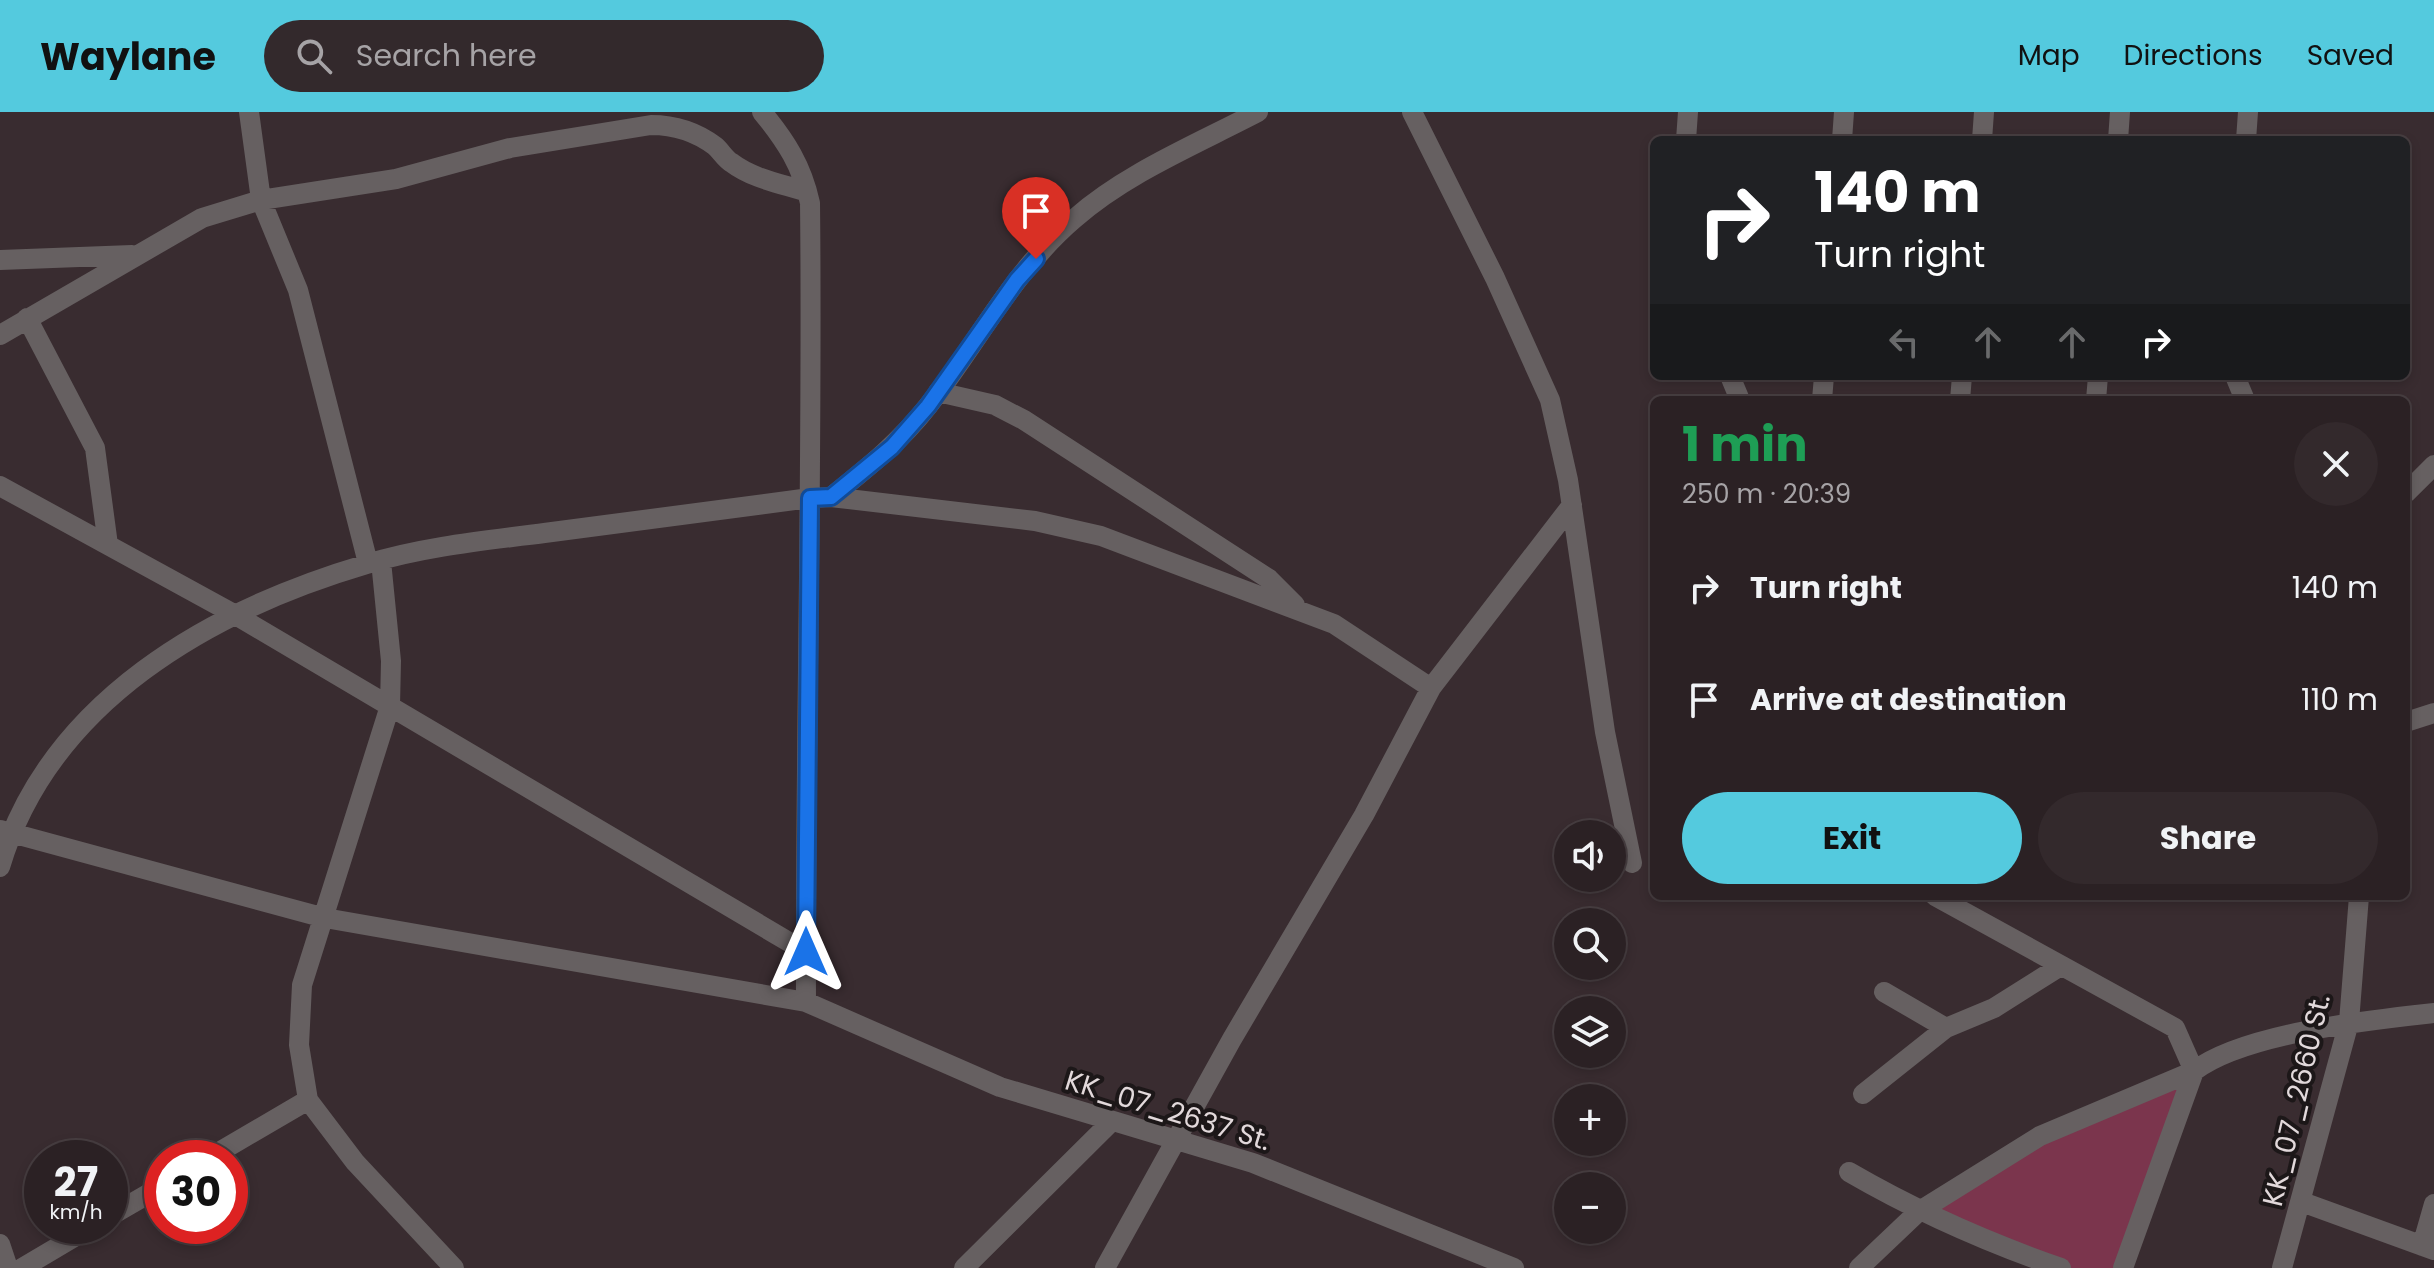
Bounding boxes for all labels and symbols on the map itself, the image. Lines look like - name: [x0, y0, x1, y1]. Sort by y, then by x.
- pin: [1002, 177, 1070, 259]
- position arrow: [764, 910, 848, 994]
- street label: KK_07_2660 St.: [2253, 990, 2340, 1210]
- street label: KK_07_2637 St.: [1060, 1061, 1275, 1160]
- speed limit sign: 30: [144, 1140, 248, 1244]

